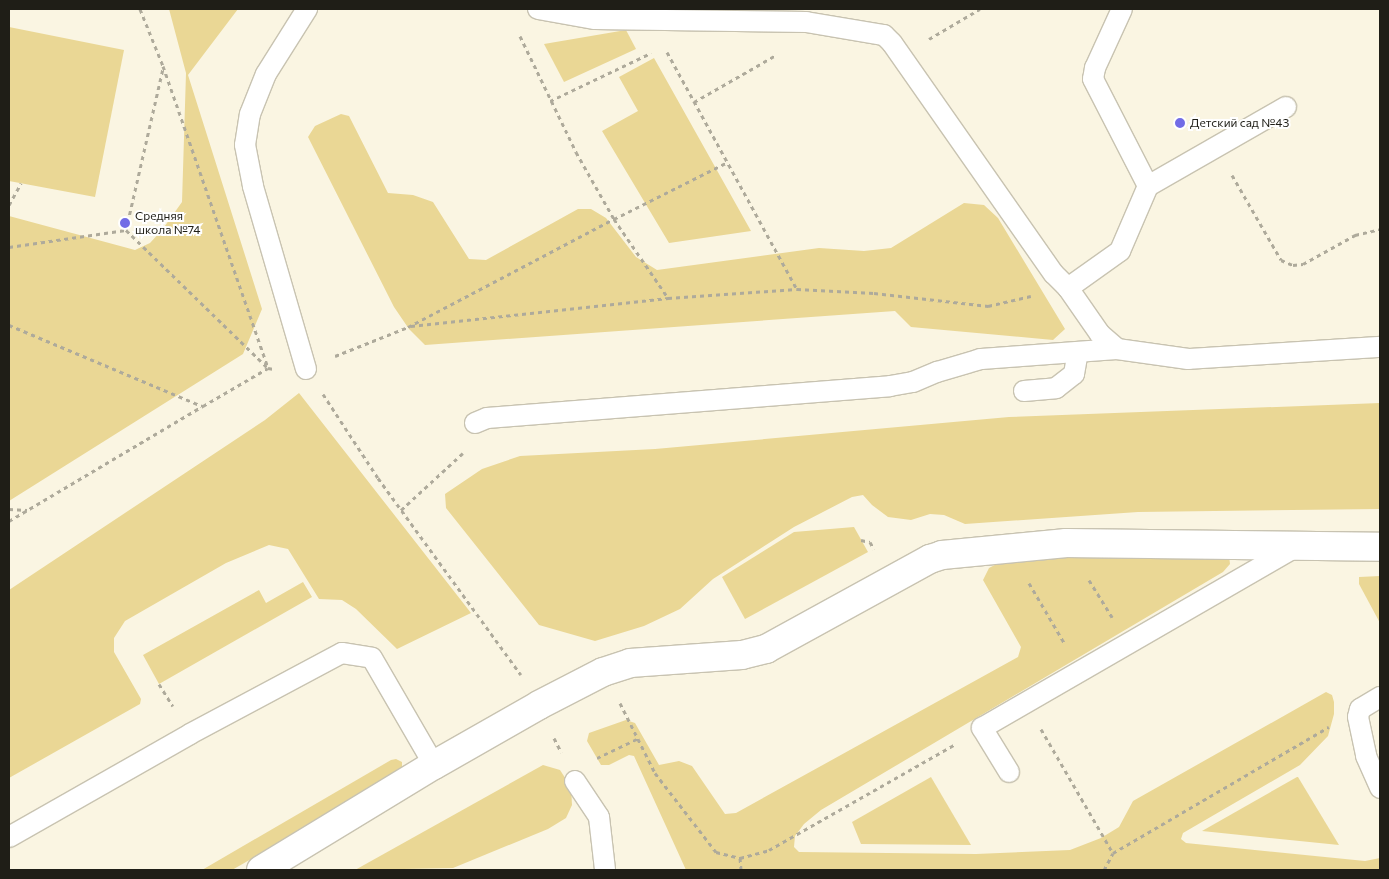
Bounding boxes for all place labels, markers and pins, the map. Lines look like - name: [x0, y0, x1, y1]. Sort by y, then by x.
- place label: Детский сад №43: [1190, 116, 1289, 130]
- marker: Детский сад №43: [1174, 117, 1186, 129]
- place label: Средняя школа №74: [135, 209, 201, 237]
- marker: Средняя школа №74: [119, 217, 131, 229]

